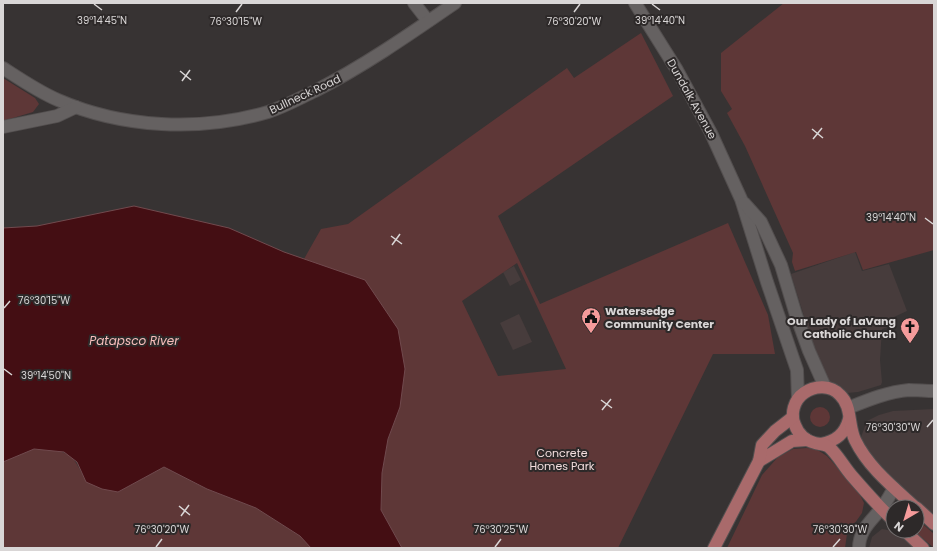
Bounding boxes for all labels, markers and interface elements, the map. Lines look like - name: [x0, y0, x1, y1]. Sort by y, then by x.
- text: 39°14'45"N: [77, 13, 127, 28]
- text: 39°14'40"N: [635, 13, 685, 28]
- text: 76°30'15"W: [210, 14, 262, 29]
- text: 76°30'20"W: [547, 14, 601, 29]
- street label: Dundalk Avenue: [663, 56, 721, 142]
- street label: Bullneck Road: [267, 70, 343, 118]
- text: 39°14'40"N: [866, 210, 916, 225]
- text: 76°30'15"W: [18, 293, 70, 308]
- place label: Watersedge Community Center: [605, 303, 714, 332]
- public building icon: Watersedge Community Center: [580, 306, 602, 334]
- place label: Our Lady of LaVang Catholic Church: [787, 313, 896, 342]
- church icon: Our Lady of LaVang Catholic Church: [899, 316, 921, 344]
- water label: Patapsco River: [89, 332, 179, 349]
- text: 39°14'50"N: [21, 368, 71, 383]
- text: 76°30'30"W: [866, 420, 920, 435]
- park label: Concrete Homes Park: [529, 445, 595, 474]
- north arrow: [885, 499, 925, 539]
- text: N: [891, 518, 907, 536]
- text: 76°30'20"W: [135, 522, 189, 537]
- text: 76°30'25"W: [474, 522, 528, 537]
- text: 76°30'30"W: [813, 522, 867, 537]

